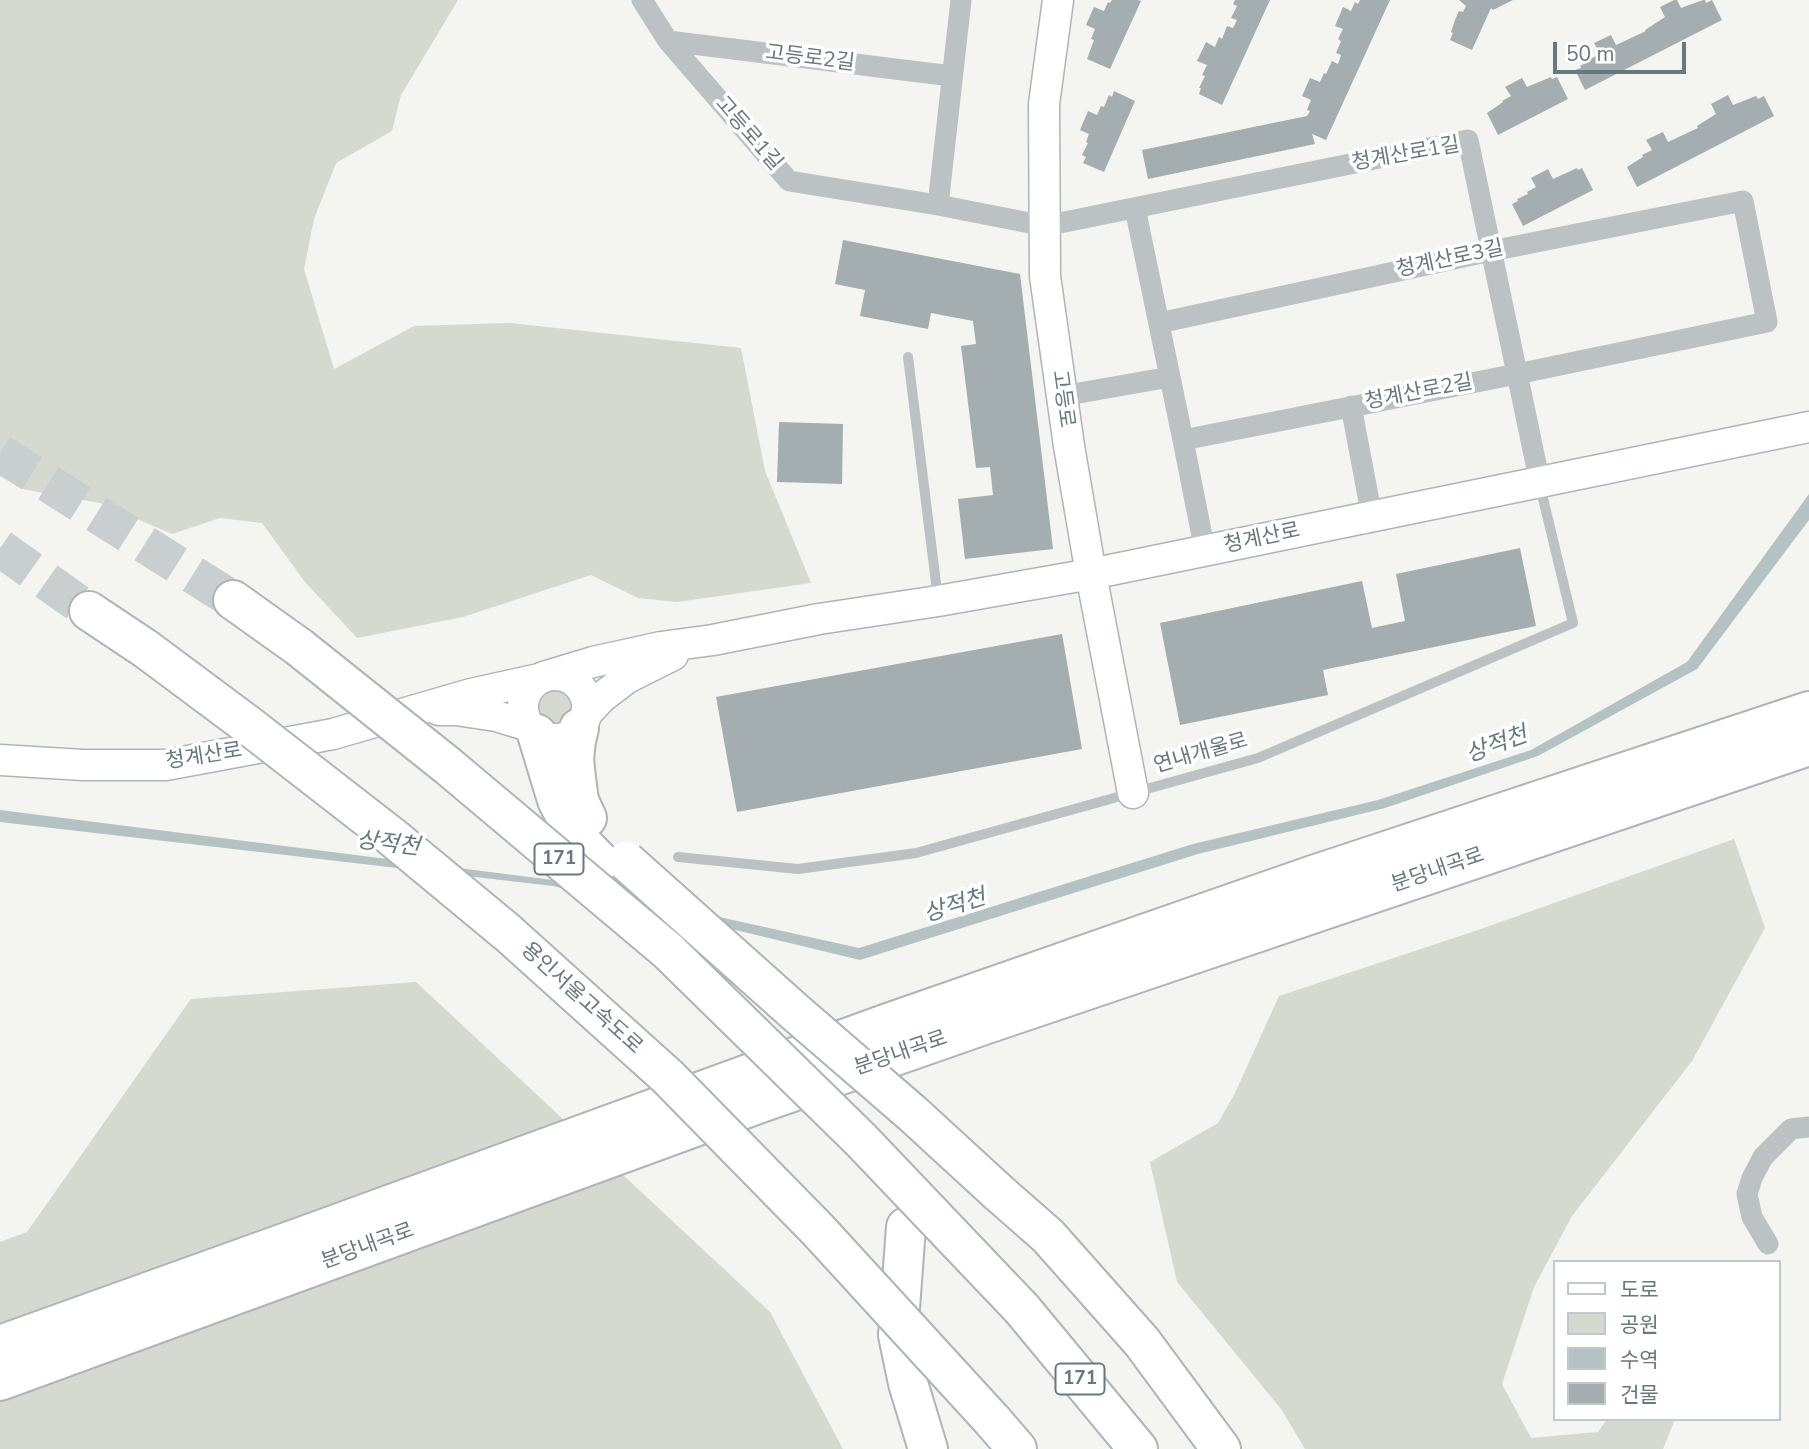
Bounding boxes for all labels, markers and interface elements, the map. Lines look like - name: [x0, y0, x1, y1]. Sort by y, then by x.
- scale bar: [1557, 28, 1690, 72]
- text: 50 m: [1566, 40, 1615, 68]
- street label: 고등로2길: [764, 41, 856, 77]
- street label: 고등로1길: [709, 92, 787, 176]
- street label: 청계산로1길: [1350, 133, 1462, 177]
- street label: 청계산로3길: [1394, 236, 1506, 284]
- street label: 고등로: [1045, 369, 1079, 429]
- street label: 청계산로2길: [1363, 370, 1475, 416]
- street label: 청계산로: [1222, 519, 1302, 559]
- water label: 상적천: [1462, 722, 1532, 770]
- street label: 연내개울로: [1151, 729, 1251, 779]
- street label: 청계산로: [164, 739, 244, 775]
- water label: 상적천: [355, 827, 421, 863]
- street label: 분당내곡로: [1388, 843, 1488, 899]
- road number: 171: [534, 844, 584, 874]
- water label: 상적천: [921, 885, 989, 929]
- street label: 용인서울고속도로: [515, 938, 647, 1060]
- street label: 분당내곡로: [851, 1026, 951, 1082]
- street label: 분당내곡로: [318, 1219, 418, 1275]
- legend: [1554, 1260, 1781, 1421]
- text: 도로: [1620, 1276, 1659, 1304]
- text: 공원: [1620, 1311, 1659, 1339]
- text: 수역: [1620, 1346, 1659, 1374]
- road number: 171: [1056, 1364, 1104, 1394]
- text: 건물: [1620, 1381, 1659, 1409]

